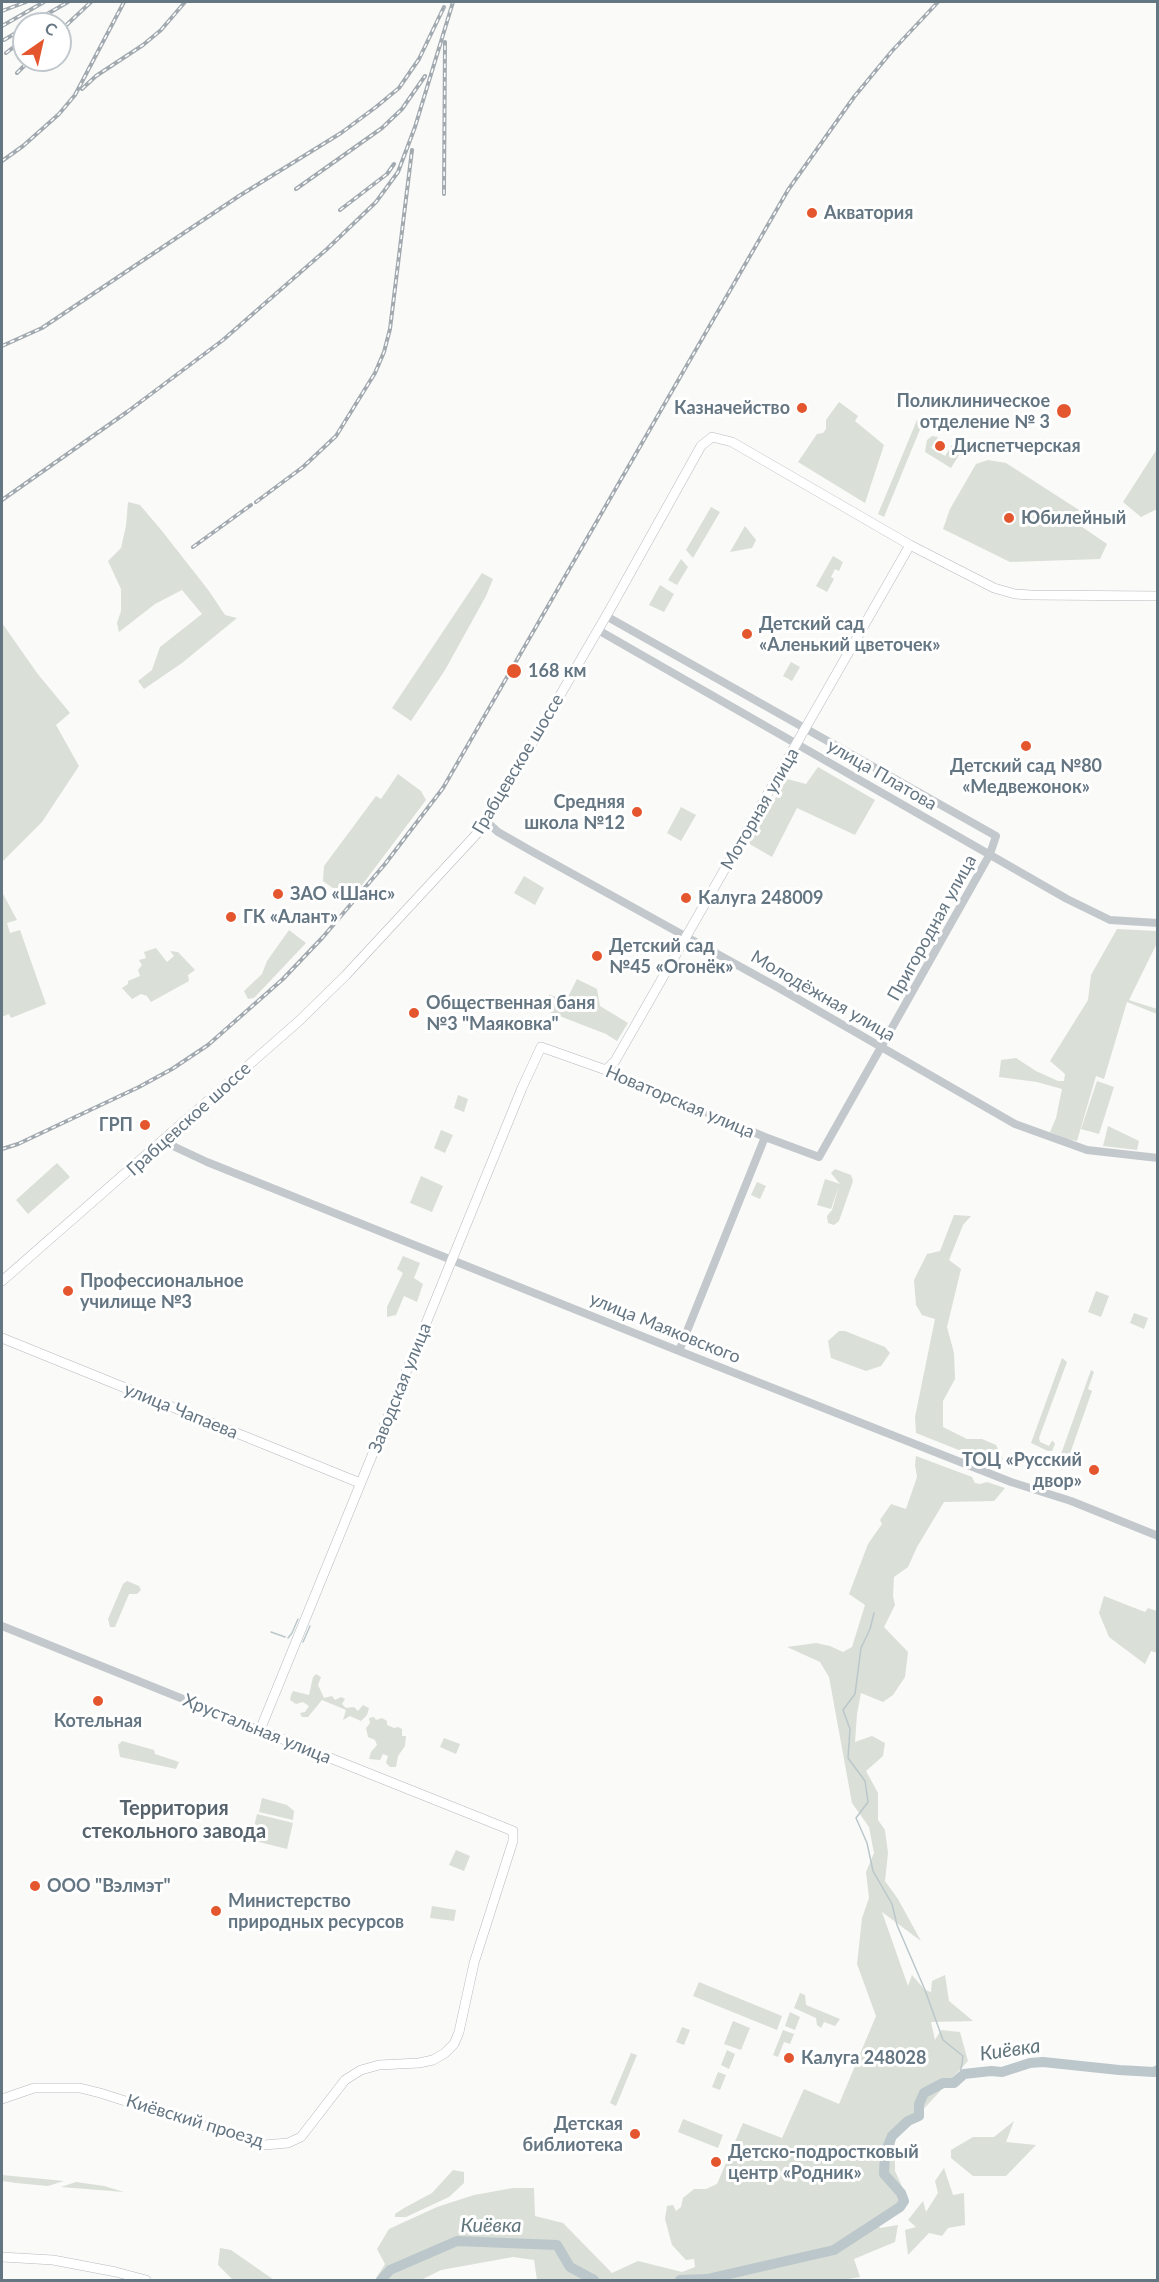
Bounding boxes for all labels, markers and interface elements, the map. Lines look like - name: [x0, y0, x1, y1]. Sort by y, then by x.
- north arrow: [12, 12, 72, 72]
- text: С: [42, 17, 61, 39]
- place label: Акватория: [824, 202, 913, 224]
- marker: Акватория: [805, 206, 819, 220]
- place label: Поликлиническое отделение № 3: [897, 390, 1050, 432]
- place label: Казначейство: [674, 397, 790, 419]
- marker: Казначейство: [795, 401, 809, 415]
- marker: Поликлиническое отделение № 3: [1055, 402, 1073, 420]
- place label: Диспетчерская: [952, 435, 1081, 457]
- marker: Диспетчерская: [933, 439, 947, 453]
- place label: Юбилейный: [1021, 507, 1126, 529]
- marker: Юбилейный: [1002, 511, 1016, 525]
- place label: Детский сад «Аленький цветочек»: [759, 613, 941, 656]
- marker: Детский сад «Аленький цветочек»: [740, 627, 754, 641]
- place label: 168 км: [528, 660, 586, 682]
- marker: 168 км: [505, 662, 523, 680]
- street label: Грабцевское шоссе: [468, 690, 568, 838]
- street label: улица Платова: [823, 735, 941, 815]
- marker: Детский сад №80 «Медвежонок»: [1019, 739, 1033, 753]
- street label: Моторная улица: [716, 744, 804, 874]
- place label: Детский сад №80 «Медвежонок»: [950, 755, 1102, 798]
- place label: Средняя школа №12: [524, 791, 625, 834]
- marker: Средняя школа №12: [630, 805, 644, 819]
- street label: Пригородная улица: [883, 851, 981, 1005]
- place label: ЗАО «Шанс»: [290, 883, 395, 905]
- marker: ЗАО «Шанс»: [271, 887, 285, 901]
- place label: Калуга 248009: [698, 887, 823, 909]
- marker: Калуга 248009: [679, 891, 693, 905]
- place label: ГК «Алант»: [243, 906, 338, 928]
- marker: ГК «Алант»: [224, 910, 238, 924]
- place label: Детский сад №45 «Огонёк»: [609, 935, 733, 978]
- street label: Молодёжная улица: [747, 946, 899, 1046]
- marker: Детский сад №45 «Огонёк»: [590, 949, 604, 963]
- place label: Общественная баня №3 "Маяковка": [426, 992, 595, 1034]
- marker: Общественная баня №3 "Маяковка": [407, 1006, 421, 1020]
- street label: Грабцевское шоссе: [122, 1058, 256, 1180]
- street label: Новаторская улица: [602, 1061, 758, 1143]
- place label: ГРП: [99, 1114, 133, 1136]
- marker: ГРП: [138, 1118, 152, 1132]
- place label: Профессиональное училище №3: [80, 1270, 244, 1312]
- marker: Профессиональное училище №3: [61, 1284, 75, 1298]
- street label: улица Маяковского: [586, 1288, 744, 1368]
- street label: Заводская улица: [364, 1320, 436, 1456]
- street label: улица Чапаева: [121, 1378, 241, 1444]
- place label: ТОЦ «Русский двор»: [962, 1449, 1082, 1492]
- marker: ТОЦ «Русский двор»: [1087, 1463, 1101, 1477]
- street label: Хрустальная улица: [180, 1689, 334, 1769]
- marker: Котельная: [91, 1694, 105, 1708]
- place label: Котельная: [54, 1710, 142, 1732]
- district label: Территория стекольного завода: [82, 1797, 266, 1844]
- place label: ООО "Вэлмэт": [47, 1875, 171, 1897]
- marker: ООО "Вэлмэт": [28, 1879, 42, 1893]
- place label: Министерство природных ресурсов: [228, 1890, 404, 1932]
- marker: Министерство природных ресурсов: [209, 1904, 223, 1918]
- water label: Киёвка: [978, 2034, 1042, 2066]
- place label: Калуга 248028: [801, 2047, 926, 2069]
- marker: Калуга 248028: [782, 2051, 796, 2065]
- street label: Киёвский проезд: [123, 2090, 267, 2152]
- place label: Детская библиотека: [523, 2113, 623, 2156]
- marker: Детская библиотека: [628, 2127, 642, 2141]
- place label: Детско-подростковый центр «Родник»: [728, 2141, 919, 2184]
- marker: Детско-подростковый центр «Родник»: [709, 2155, 723, 2169]
- water label: Киёвка: [460, 2214, 522, 2238]

